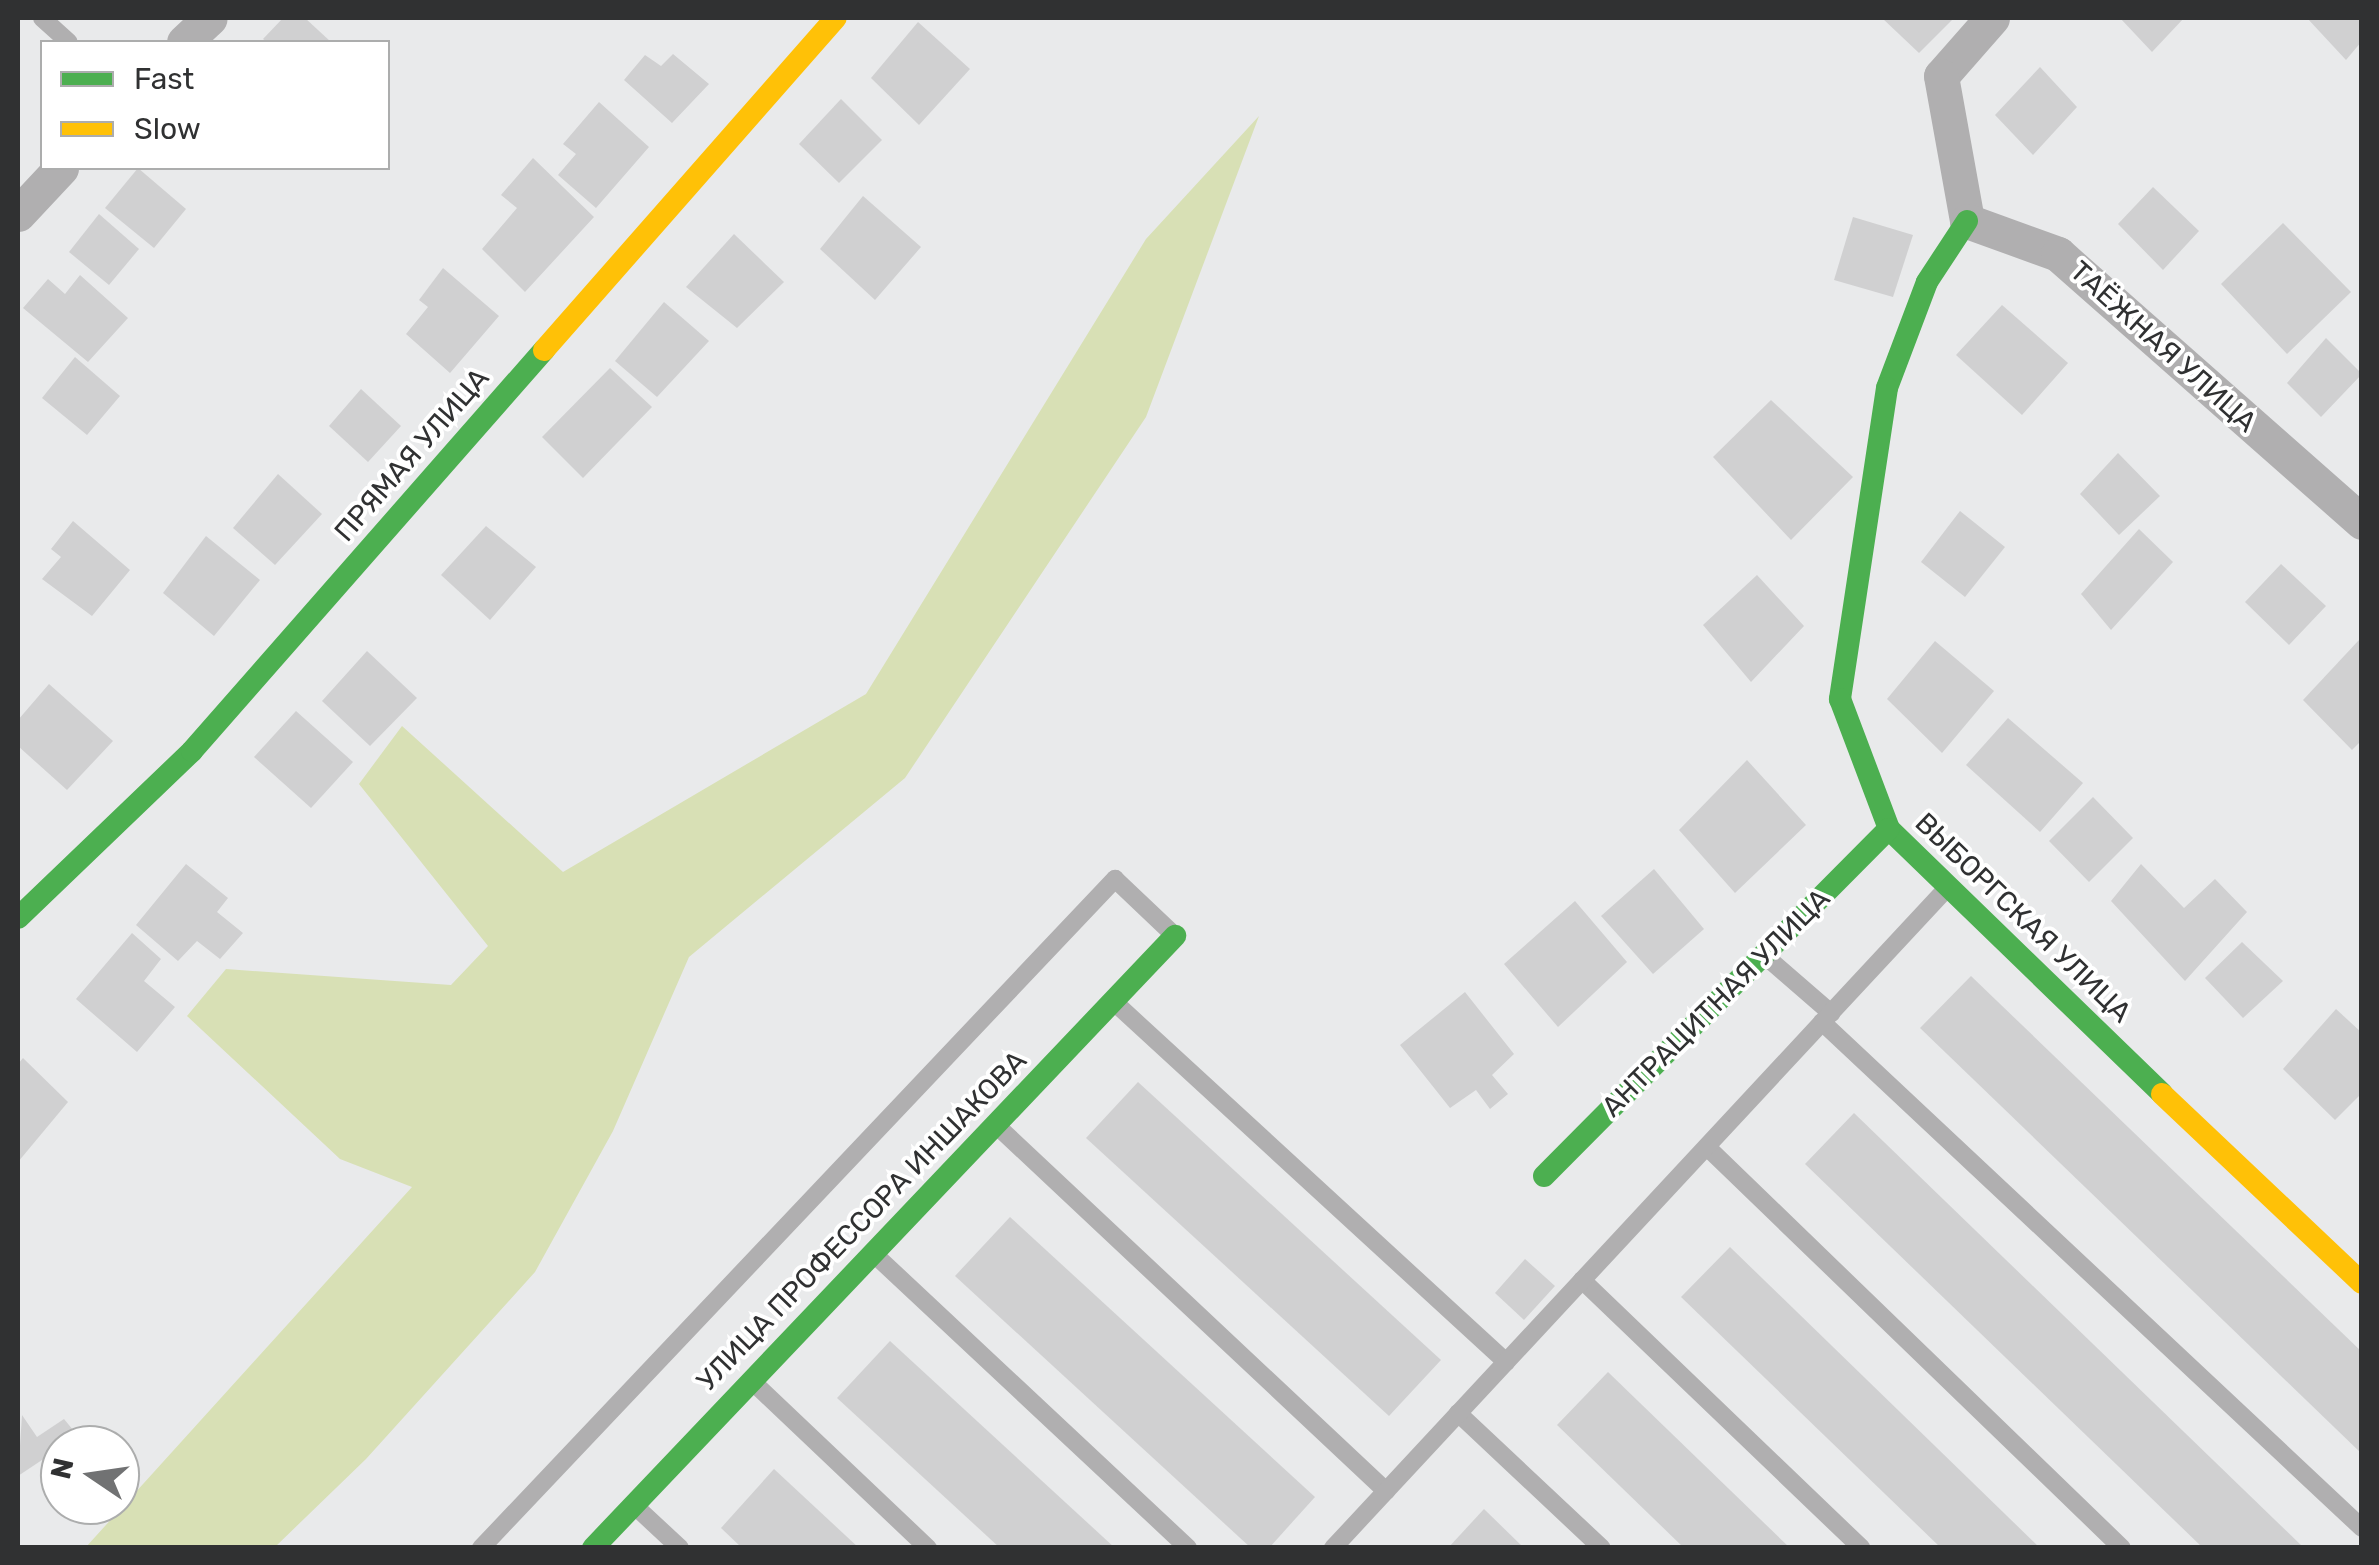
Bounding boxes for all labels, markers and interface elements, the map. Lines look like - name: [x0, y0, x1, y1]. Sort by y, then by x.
- legend: [40, 40, 390, 170]
- text: Fast: [134, 61, 194, 97]
- text: Slow: [134, 111, 201, 147]
- street label: ТАЁЖНАЯ УЛИЦА: [2063, 254, 2263, 440]
- street label: ПРЯМАЯ УЛИЦА: [328, 362, 496, 548]
- street label: ВЫБОРГСКАЯ УЛИЦА: [1908, 806, 2138, 1030]
- street label: АНТРАЦИТНАЯ УЛИЦА: [1595, 882, 1837, 1124]
- street label: УЛИЦА ПРОФЕССОРА ИНШАКОВА: [690, 1044, 1034, 1398]
- north arrow: [40, 1425, 140, 1525]
- text: N: [44, 1455, 81, 1482]

